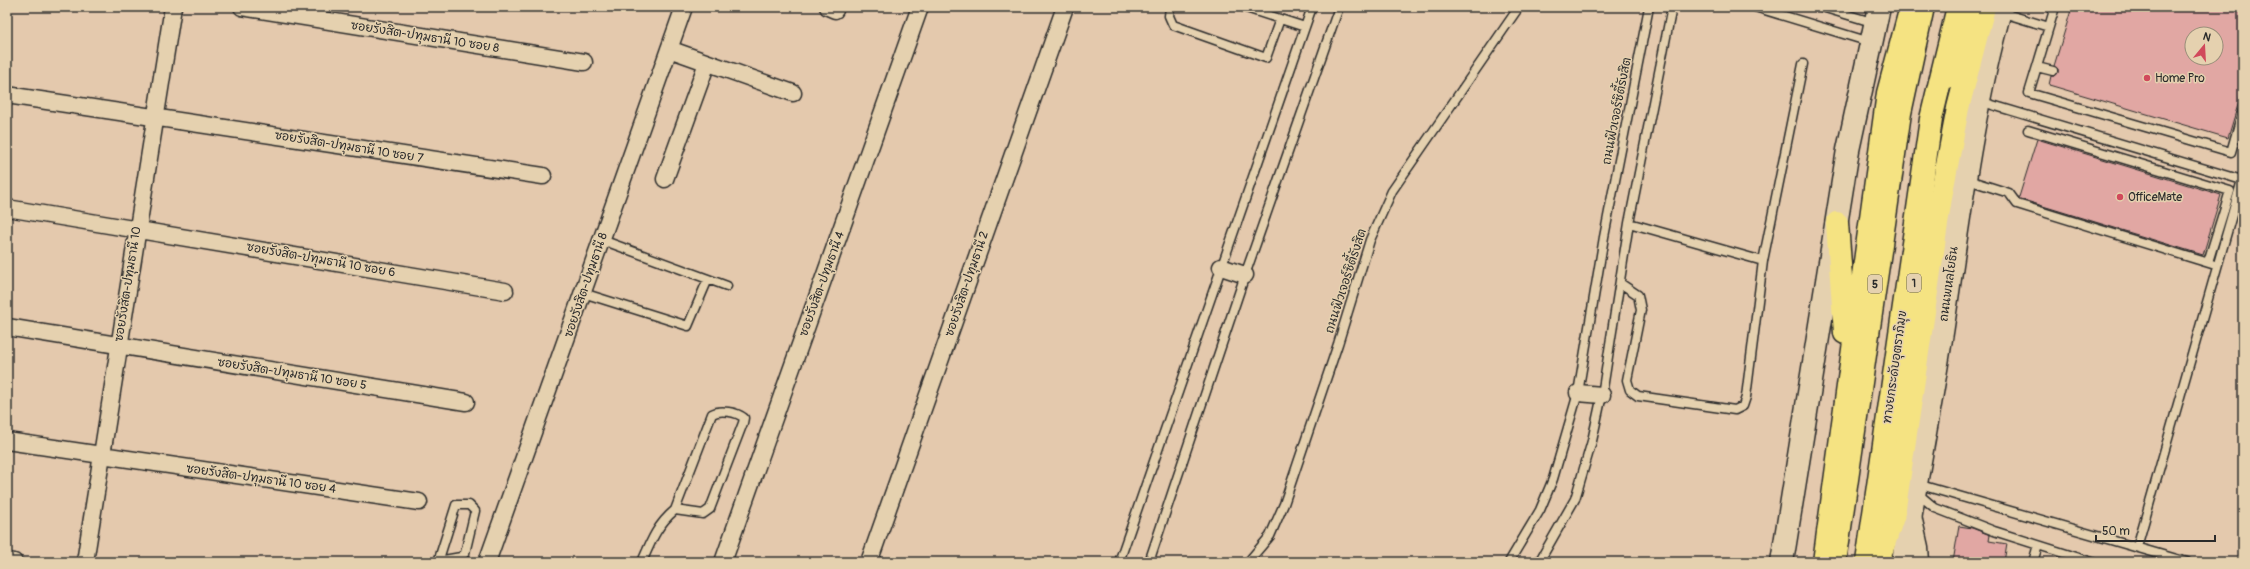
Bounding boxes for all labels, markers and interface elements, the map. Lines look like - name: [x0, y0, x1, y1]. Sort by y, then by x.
- street label: ซอยรังสิต-ปทุมธานี 10 ซอย 8: [350, 18, 500, 57]
- north arrow: [2184, 26, 2224, 66]
- text: N: [2201, 30, 2213, 44]
- street label: ถนนฟิวเจอร์ซิตี้รังสิต: [1595, 55, 1635, 166]
- place label: Home Pro: [2155, 71, 2205, 86]
- marker: Home Pro: [2142, 73, 2152, 83]
- street label: ซอยรังสิต-ปทุมธานี 10 ซอย 7: [273, 128, 425, 167]
- place label: OfficeMate: [2128, 190, 2182, 205]
- marker: OfficeMate: [2115, 192, 2125, 202]
- street label: ซอยรังสิต-ปทุมธานี 10: [111, 225, 146, 343]
- street label: ถนนฟิวเจอร์ซิตี้รังสิต: [1318, 226, 1370, 335]
- street label: ซอยรังสิต-ปทุมธานี 4: [796, 229, 849, 339]
- street label: ซอยรังสิต-ปทุมธานี 2: [942, 229, 993, 339]
- street label: ซอยรังสิต-ปทุมธานี 8: [561, 231, 612, 340]
- street label: ซอยรังสิต-ปทุมธานี 10 ซอย 6: [245, 240, 397, 281]
- street label: ถนนพหลโยธิน: [1935, 245, 1962, 323]
- road number: 1: [1907, 274, 1921, 292]
- road number: 5: [1868, 275, 1882, 293]
- street label: ทางยกระดับอุตราภิมุข: [1880, 310, 1911, 425]
- street label: ซอยรังสิต-ปทุมธานี 10 ซอย 5: [216, 355, 368, 394]
- street label: ซอยรังสิต-ปทุมธานี 10 ซอย 4: [185, 461, 337, 498]
- scale bar: [2096, 517, 2215, 543]
- text: 50 m: [2102, 524, 2130, 539]

